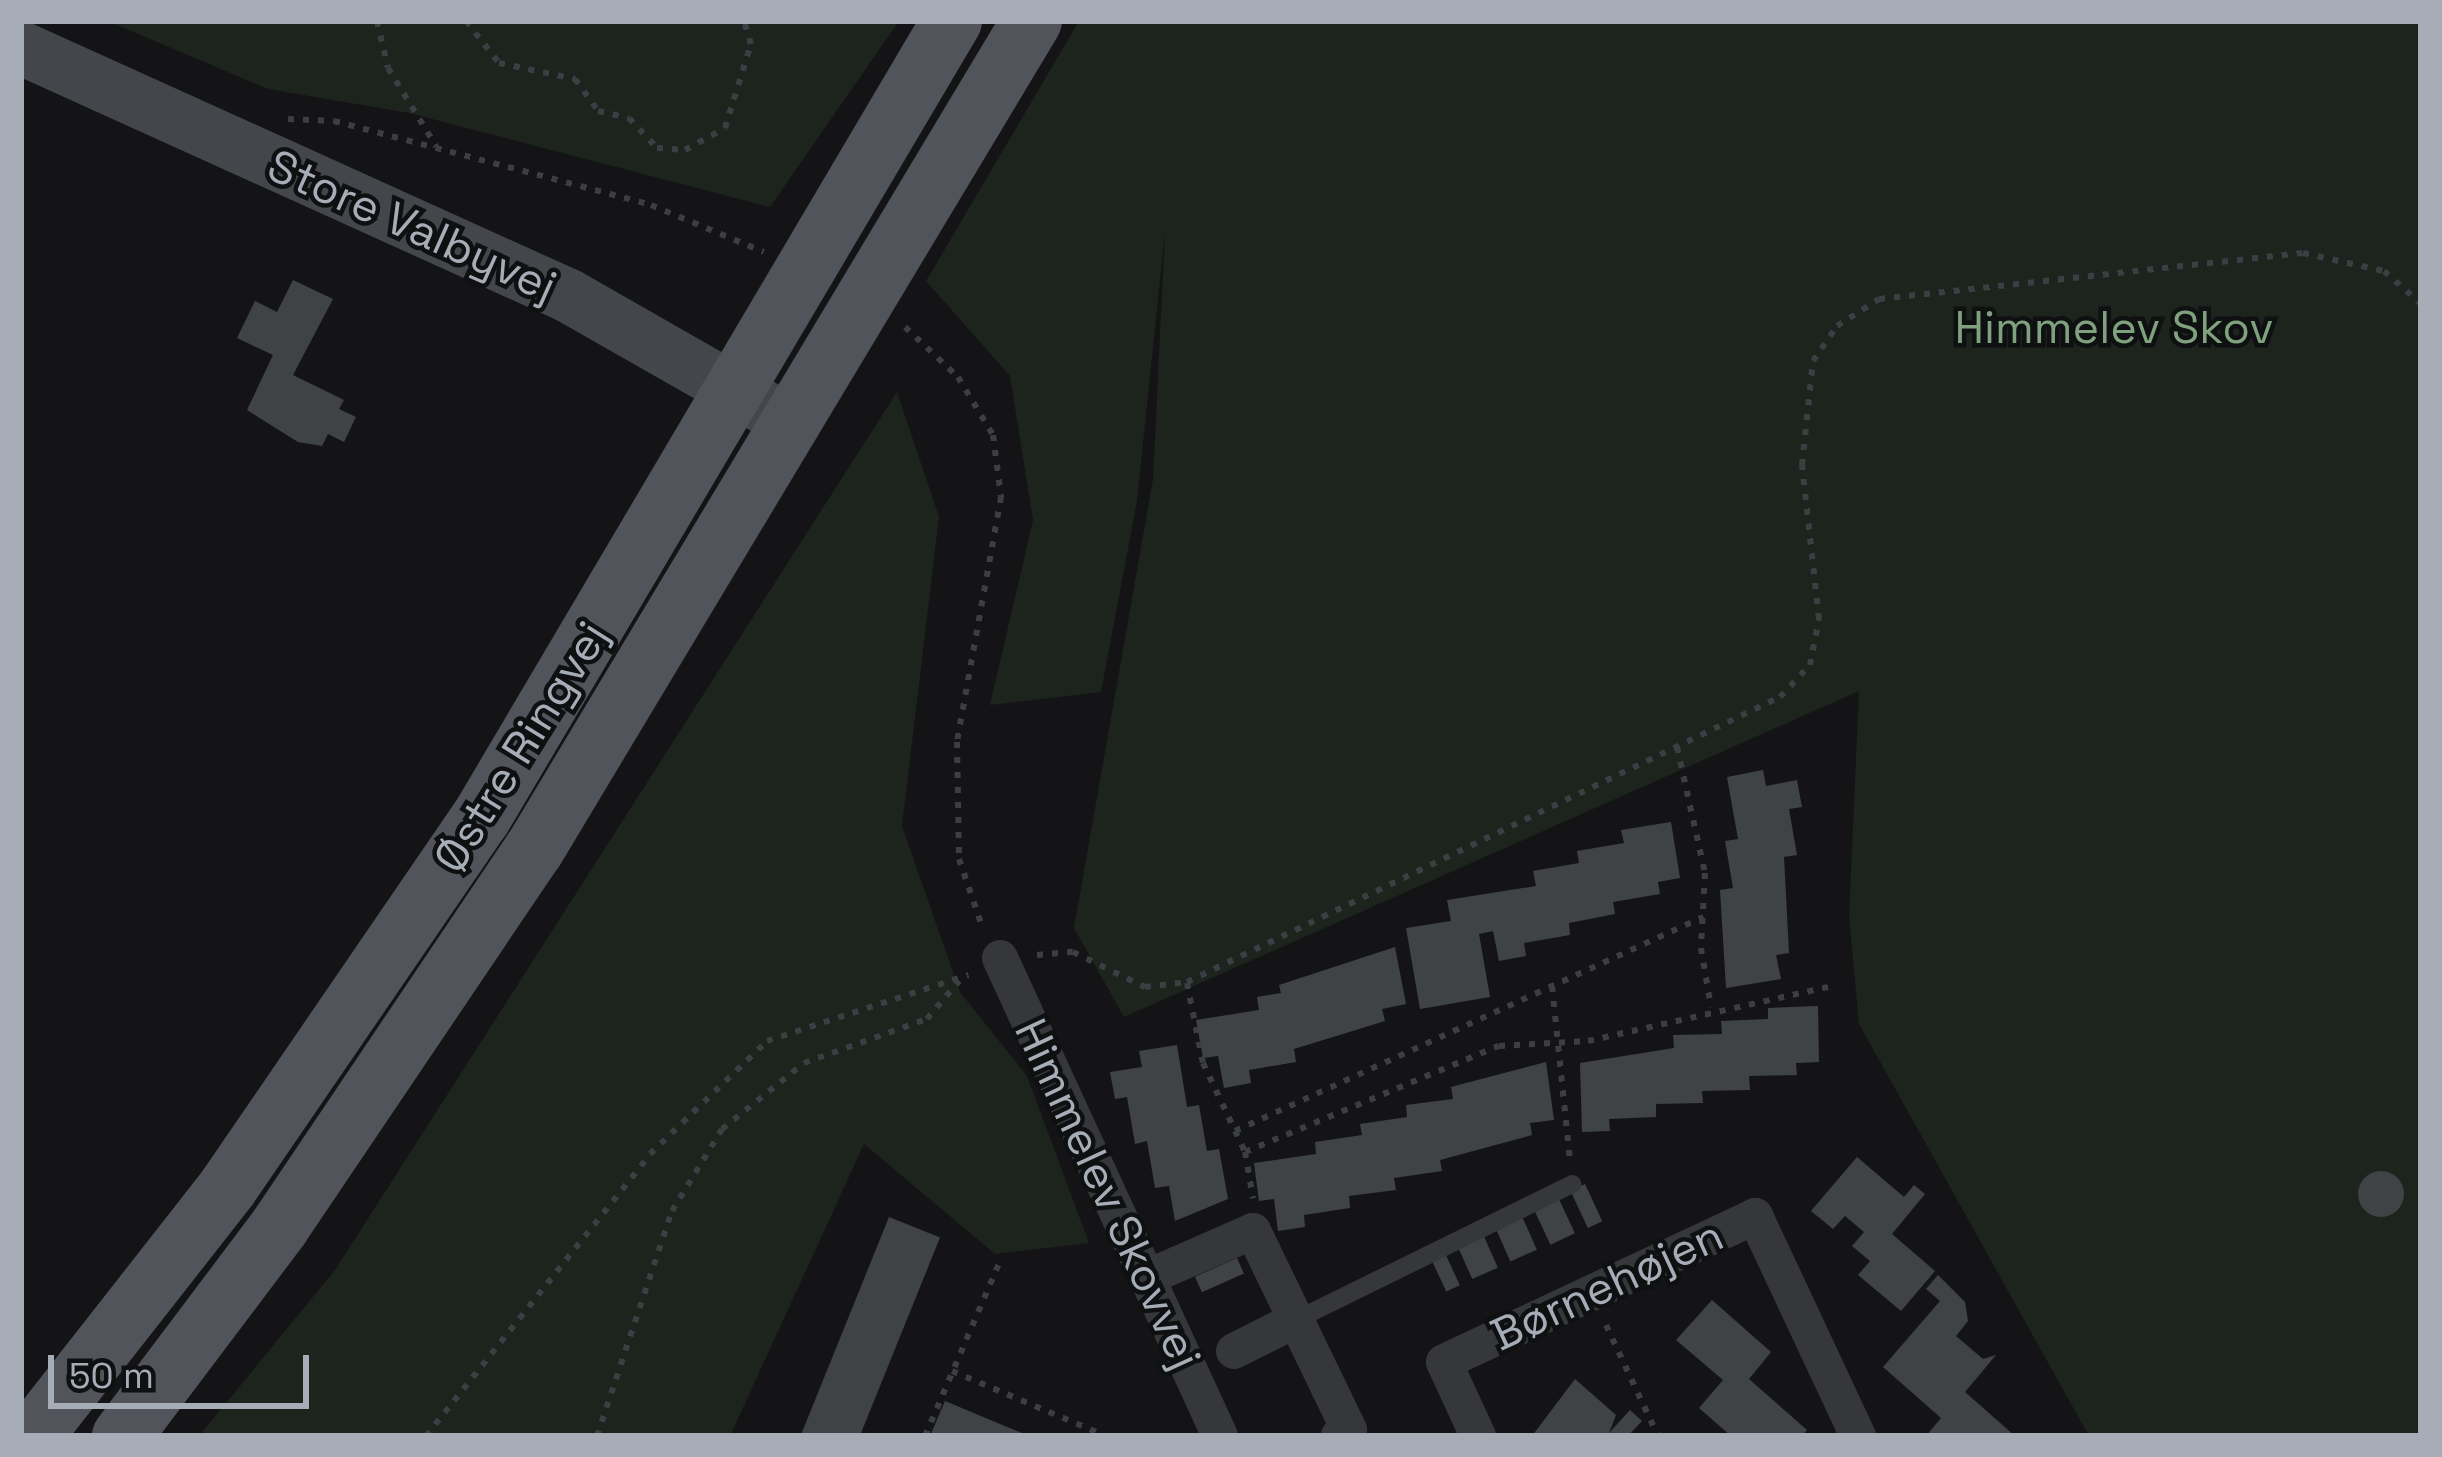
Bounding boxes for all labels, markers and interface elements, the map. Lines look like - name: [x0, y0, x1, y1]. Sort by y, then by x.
- street label: Store Valbyvej: [259, 138, 565, 314]
- park label: Himmelev Skov: [1955, 301, 2273, 355]
- street label: Østre Ringvej: [422, 612, 620, 882]
- street label: Himmelev Skovvej: [1003, 1010, 1213, 1378]
- street label: Børnehøjen: [1483, 1208, 1731, 1362]
- scale bar: [54, 1331, 315, 1405]
- text: 50 m: [69, 1353, 154, 1399]

